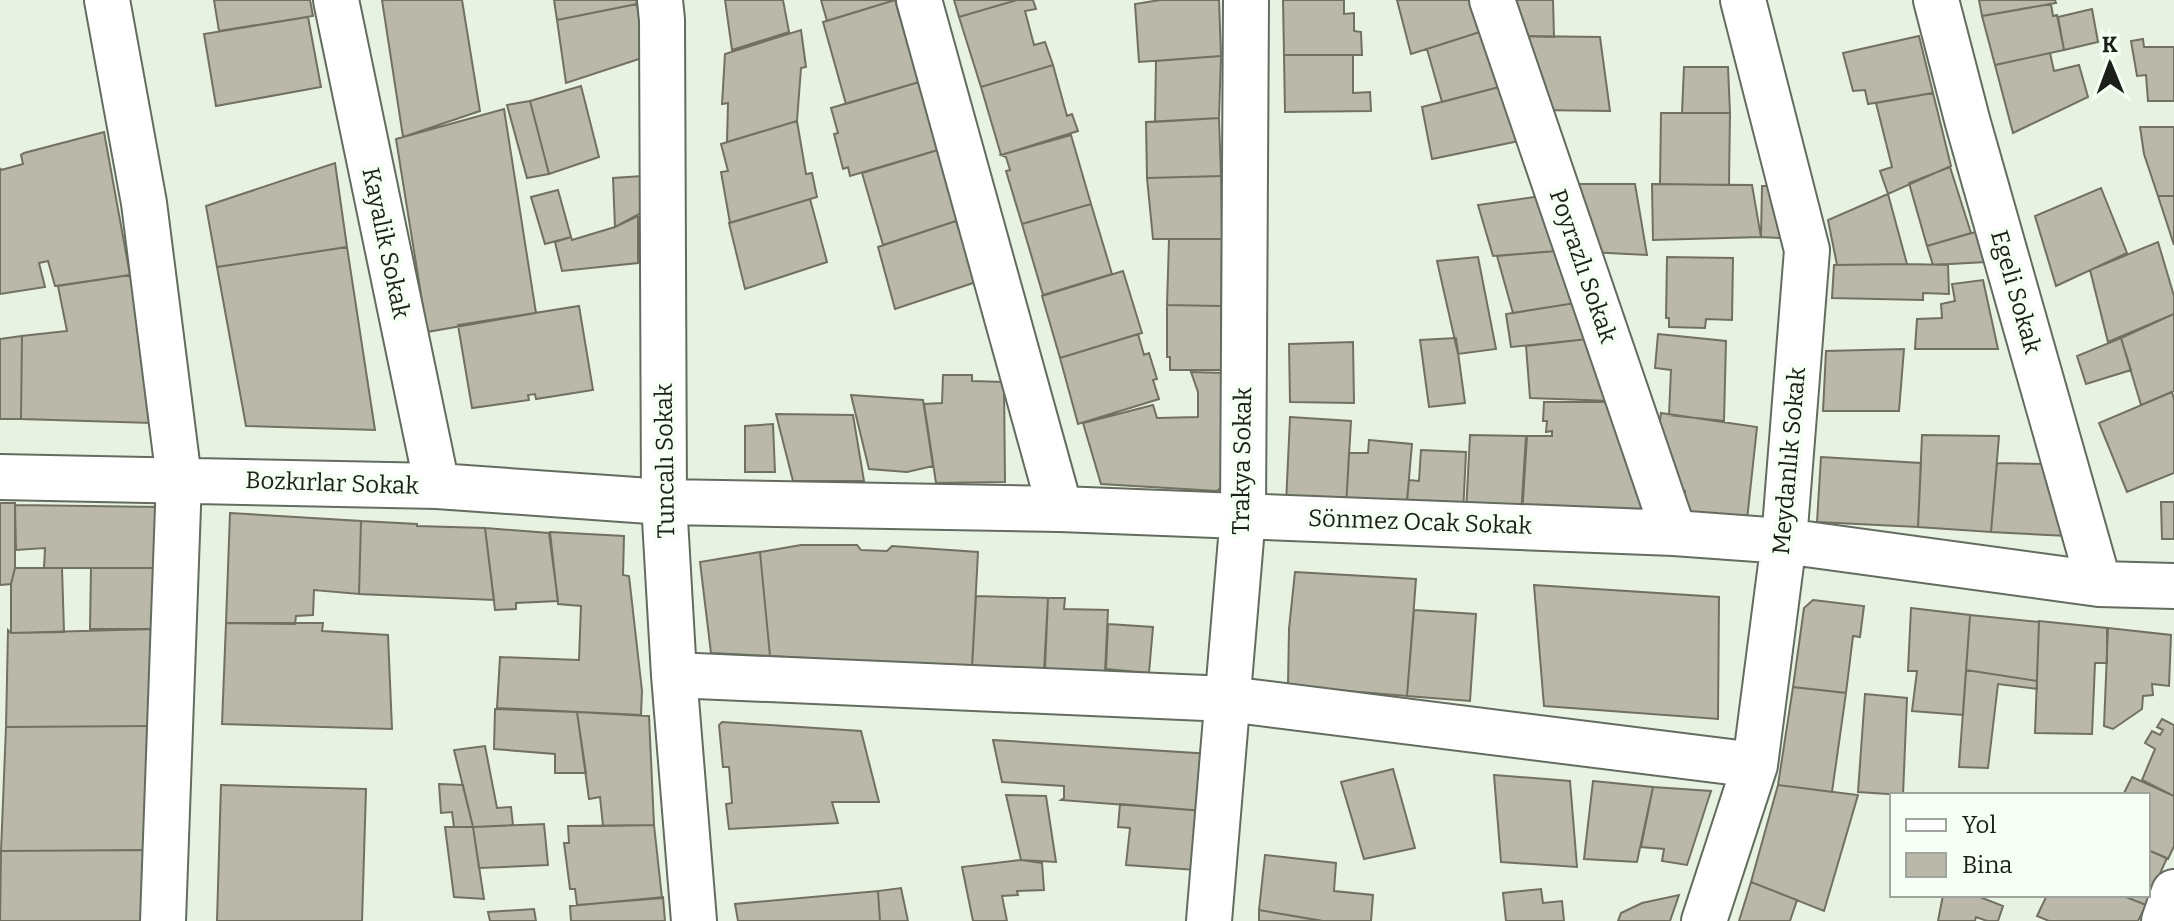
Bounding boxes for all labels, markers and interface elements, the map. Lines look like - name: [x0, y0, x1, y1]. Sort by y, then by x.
- north arrow: [2070, 24, 2150, 104]
- text: K: [2102, 31, 2118, 58]
- street label: Kayalik Sokak: [356, 165, 416, 321]
- street label: Poyrazlı Sokak: [1544, 186, 1623, 347]
- street label: Egeli Sokak: [1985, 227, 2047, 357]
- street label: Meydanlık Sokak: [1767, 366, 1811, 556]
- street label: Tuncalı Sokak: [650, 383, 680, 539]
- street label: Trakya Sokak: [1227, 387, 1257, 535]
- street label: Bozkırlar Sokak: [245, 466, 420, 500]
- street label: Sönmez Ocak Sokak: [1308, 504, 1533, 540]
- legend: [1890, 793, 2150, 897]
- text: Yol: [1962, 811, 1996, 839]
- text: Bina: [1962, 851, 2012, 879]

